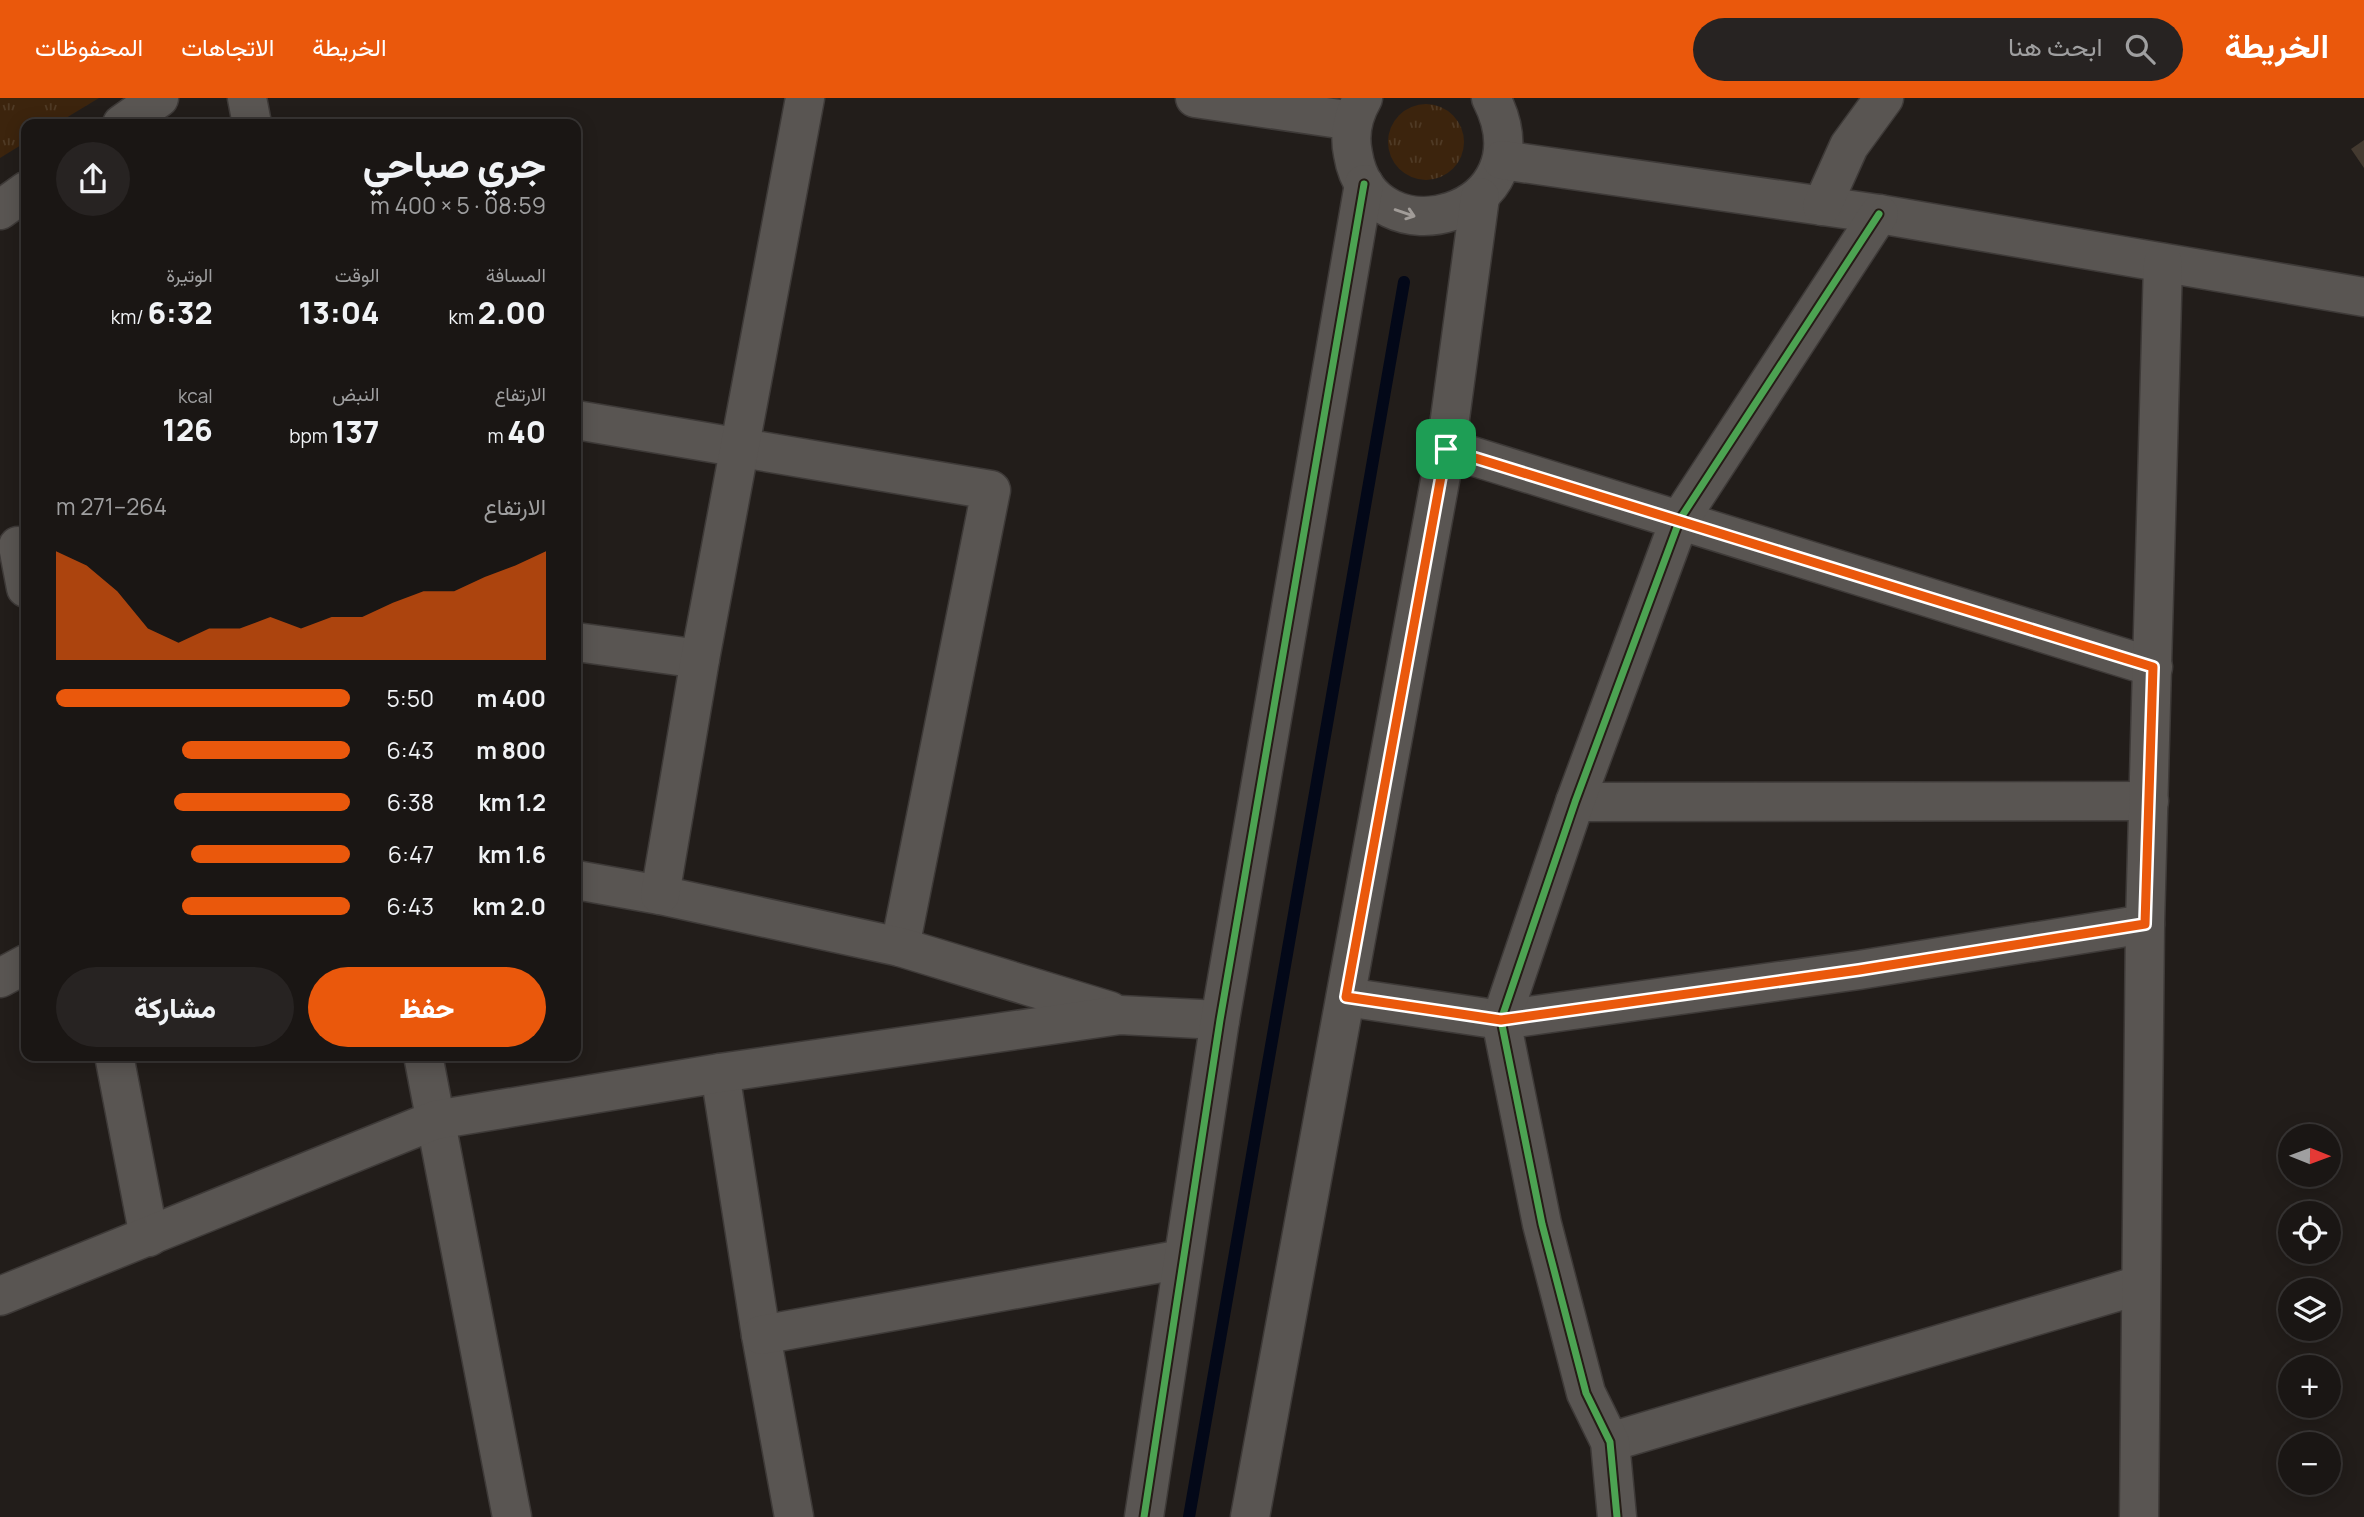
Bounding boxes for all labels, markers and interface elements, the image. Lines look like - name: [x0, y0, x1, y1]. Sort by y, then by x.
- search box: [1693, 18, 2183, 81]
- text: الخريطة: [2225, 23, 2329, 68]
- text: ابحث هنا: [2008, 28, 2103, 64]
- text: المحفوظات: [35, 30, 143, 63]
- text: الاتجاهات: [181, 30, 274, 63]
- text: الخريطة: [312, 30, 387, 63]
- icon: search: [2121, 30, 2159, 68]
- text: جري صباحي: [363, 137, 546, 189]
- button: share: [56, 142, 130, 216]
- text: 08:59 · 5 × 400 m: [370, 189, 546, 221]
- one-way arrow: [1393, 208, 1415, 220]
- text: الوتيرة: [166, 262, 213, 288]
- text: الوقت: [335, 262, 379, 288]
- text: المسافة: [486, 262, 546, 288]
- text: 6:32: [147, 292, 213, 333]
- text: 13:04: [299, 292, 379, 333]
- text: 2.00: [478, 292, 546, 333]
- text: /km: [111, 304, 147, 330]
- text: km: [448, 304, 478, 330]
- text: النبض: [332, 381, 379, 407]
- text: الارتفاع: [494, 381, 546, 407]
- text: kcal: [178, 383, 213, 409]
- text: 126: [162, 409, 213, 450]
- text: 137: [332, 411, 379, 452]
- text: 40: [507, 411, 546, 452]
- pin: [1416, 419, 1476, 479]
- text: bpm: [289, 423, 332, 449]
- text: m: [487, 423, 507, 449]
- icon: arrive: [1427, 430, 1465, 468]
- text: 264–271 m: [56, 490, 167, 522]
- text: الارتفاع: [484, 490, 546, 522]
- text: 5:50: [387, 682, 434, 714]
- text: 400 m: [476, 682, 546, 714]
- text: 6:43: [387, 734, 434, 766]
- text: 800 m: [476, 734, 546, 766]
- text: 6:38: [387, 786, 434, 818]
- text: 1.2 km: [478, 786, 546, 818]
- text: 6:47: [388, 838, 434, 870]
- text: 1.6 km: [478, 838, 546, 870]
- text: 6:43: [387, 890, 434, 922]
- text: 2.0 km: [473, 890, 546, 922]
- button: مشاركة: [56, 967, 294, 1047]
- button: حفظ: [308, 967, 546, 1047]
- north arrow: [2278, 1124, 2342, 1186]
- map controls: [2278, 1124, 2341, 1495]
- button: locate: [2278, 1201, 2341, 1264]
- button: layers: [2278, 1278, 2341, 1341]
- button: +: [2278, 1355, 2341, 1418]
- button: −: [2278, 1432, 2341, 1495]

